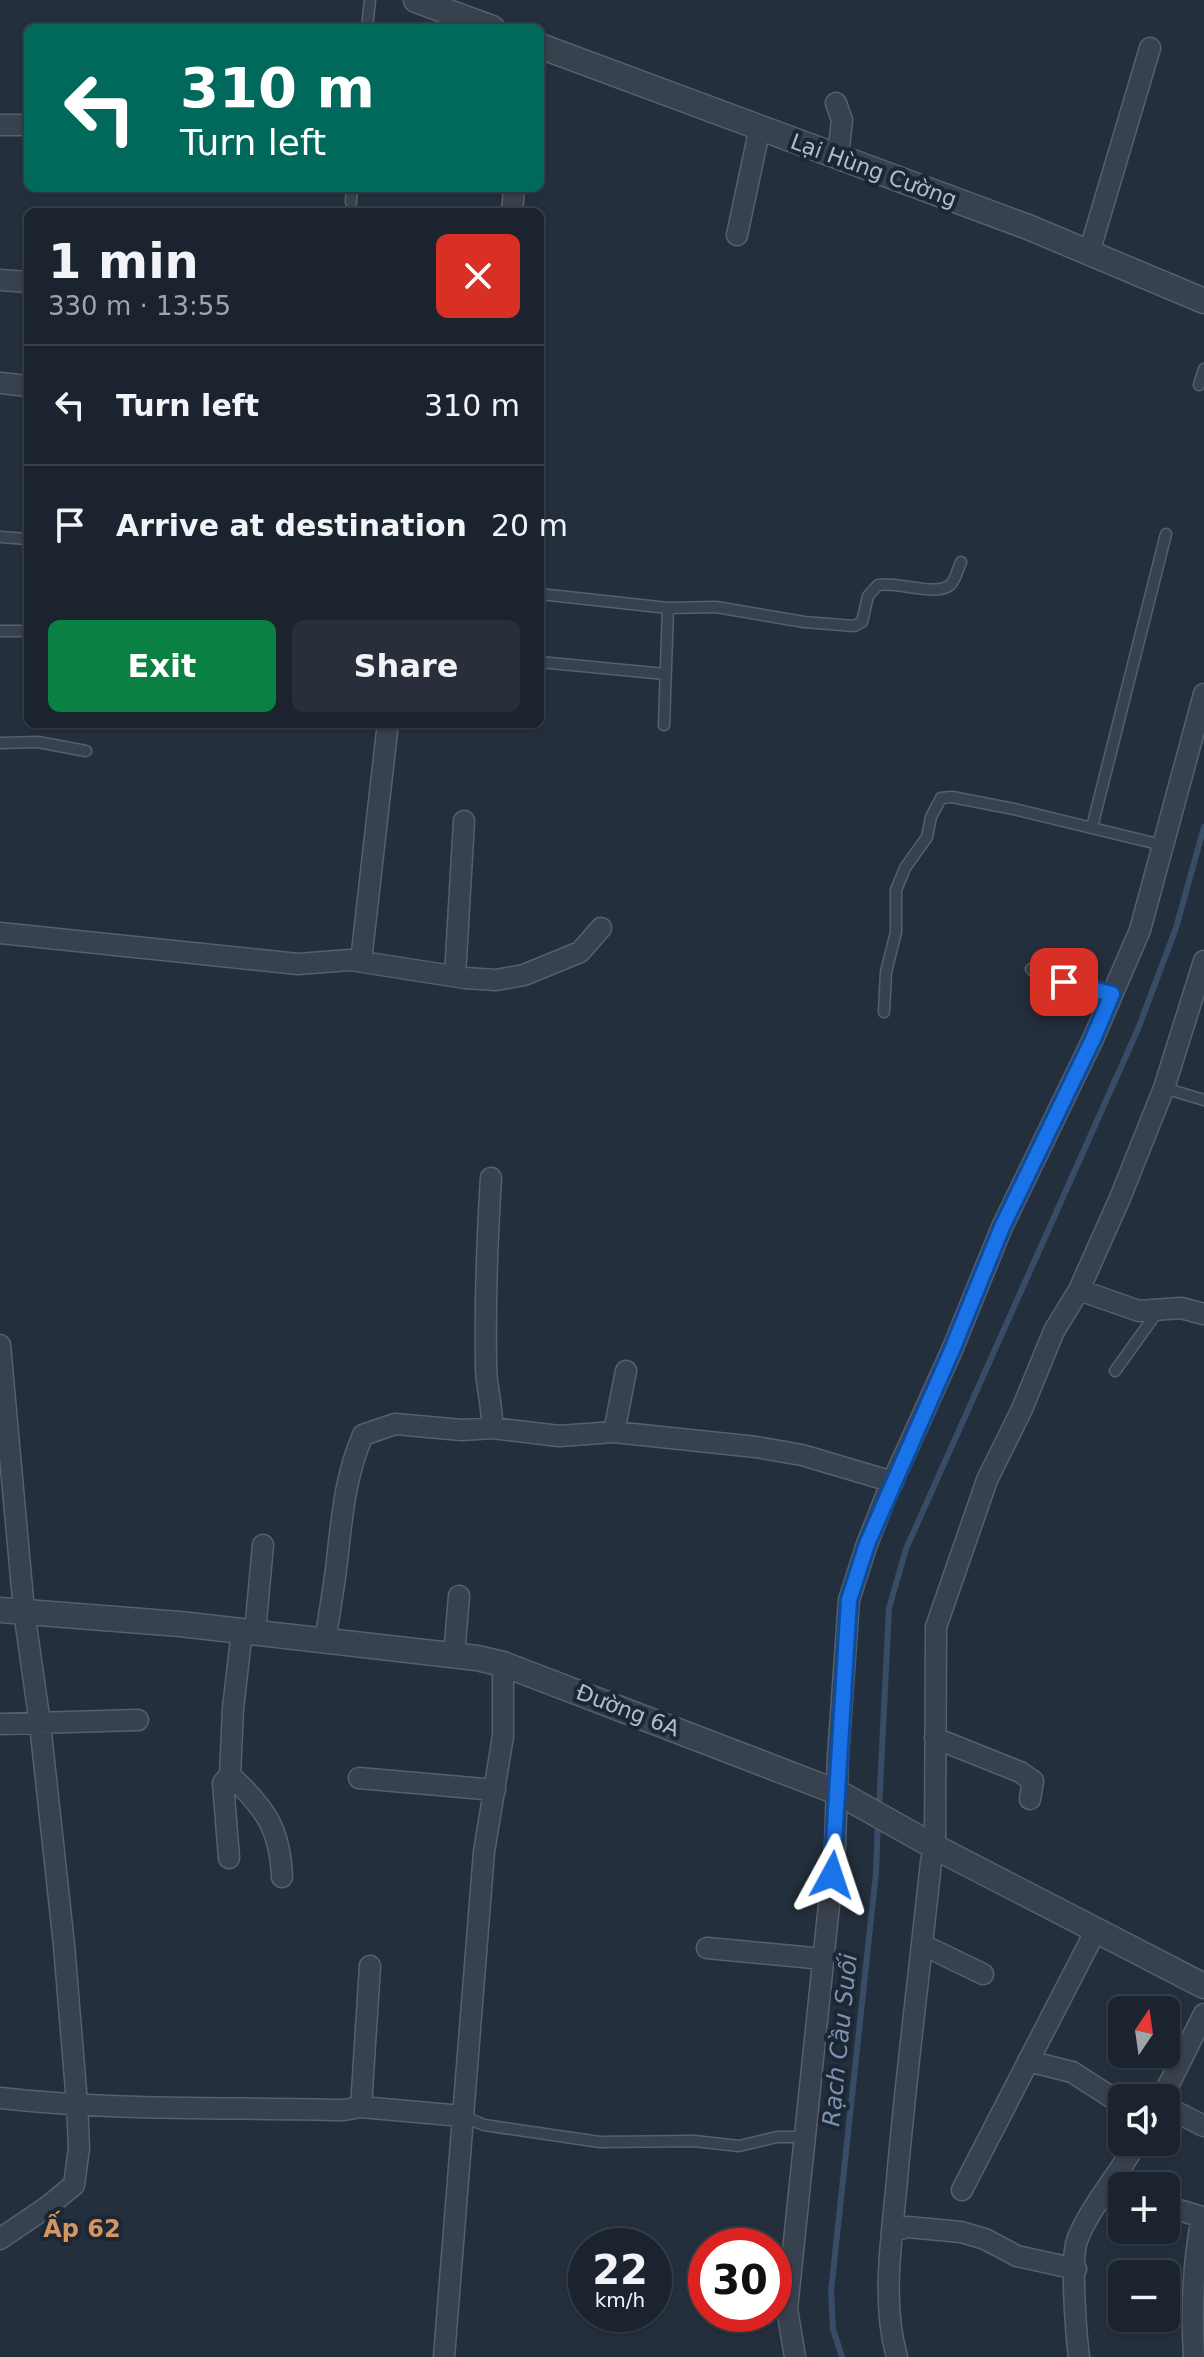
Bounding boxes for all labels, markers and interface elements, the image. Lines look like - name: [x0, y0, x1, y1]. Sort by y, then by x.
- text: 310 m: [180, 55, 375, 120]
- icon: left: [48, 56, 152, 160]
- text: Turn left: [180, 122, 326, 163]
- street label: Lại Hùng Cường: [787, 129, 960, 212]
- text: 1 min: [48, 233, 199, 289]
- button: close: [436, 234, 520, 318]
- text: 330 m · 13:55: [48, 291, 231, 321]
- icon: left: [48, 383, 92, 427]
- text: Turn left: [116, 388, 259, 423]
- text: 310 m: [424, 388, 520, 423]
- icon: arrive: [48, 503, 92, 547]
- text: Arrive at destination: [116, 508, 467, 543]
- text: 20 m: [491, 508, 568, 543]
- button: Exit: [48, 620, 276, 712]
- button: Share: [292, 620, 520, 712]
- pin: [1030, 948, 1098, 1016]
- icon: arrive: [1042, 960, 1086, 1004]
- street label: Đường 6A: [573, 1679, 683, 1742]
- position arrow: [790, 1833, 874, 1917]
- water label: Rạch Cầu Suối: [817, 1952, 863, 2128]
- north arrow: [1108, 1996, 1180, 2068]
- map controls: [1108, 1996, 1180, 2332]
- button: sound: [1108, 2084, 1180, 2156]
- button: +: [1108, 2172, 1180, 2244]
- district label: Ấp 62: [43, 2210, 121, 2243]
- speed limit sign: 30: [688, 2228, 792, 2332]
- text: 22: [592, 2247, 648, 2293]
- button: −: [1108, 2260, 1180, 2332]
- text: km/h: [595, 2288, 645, 2312]

